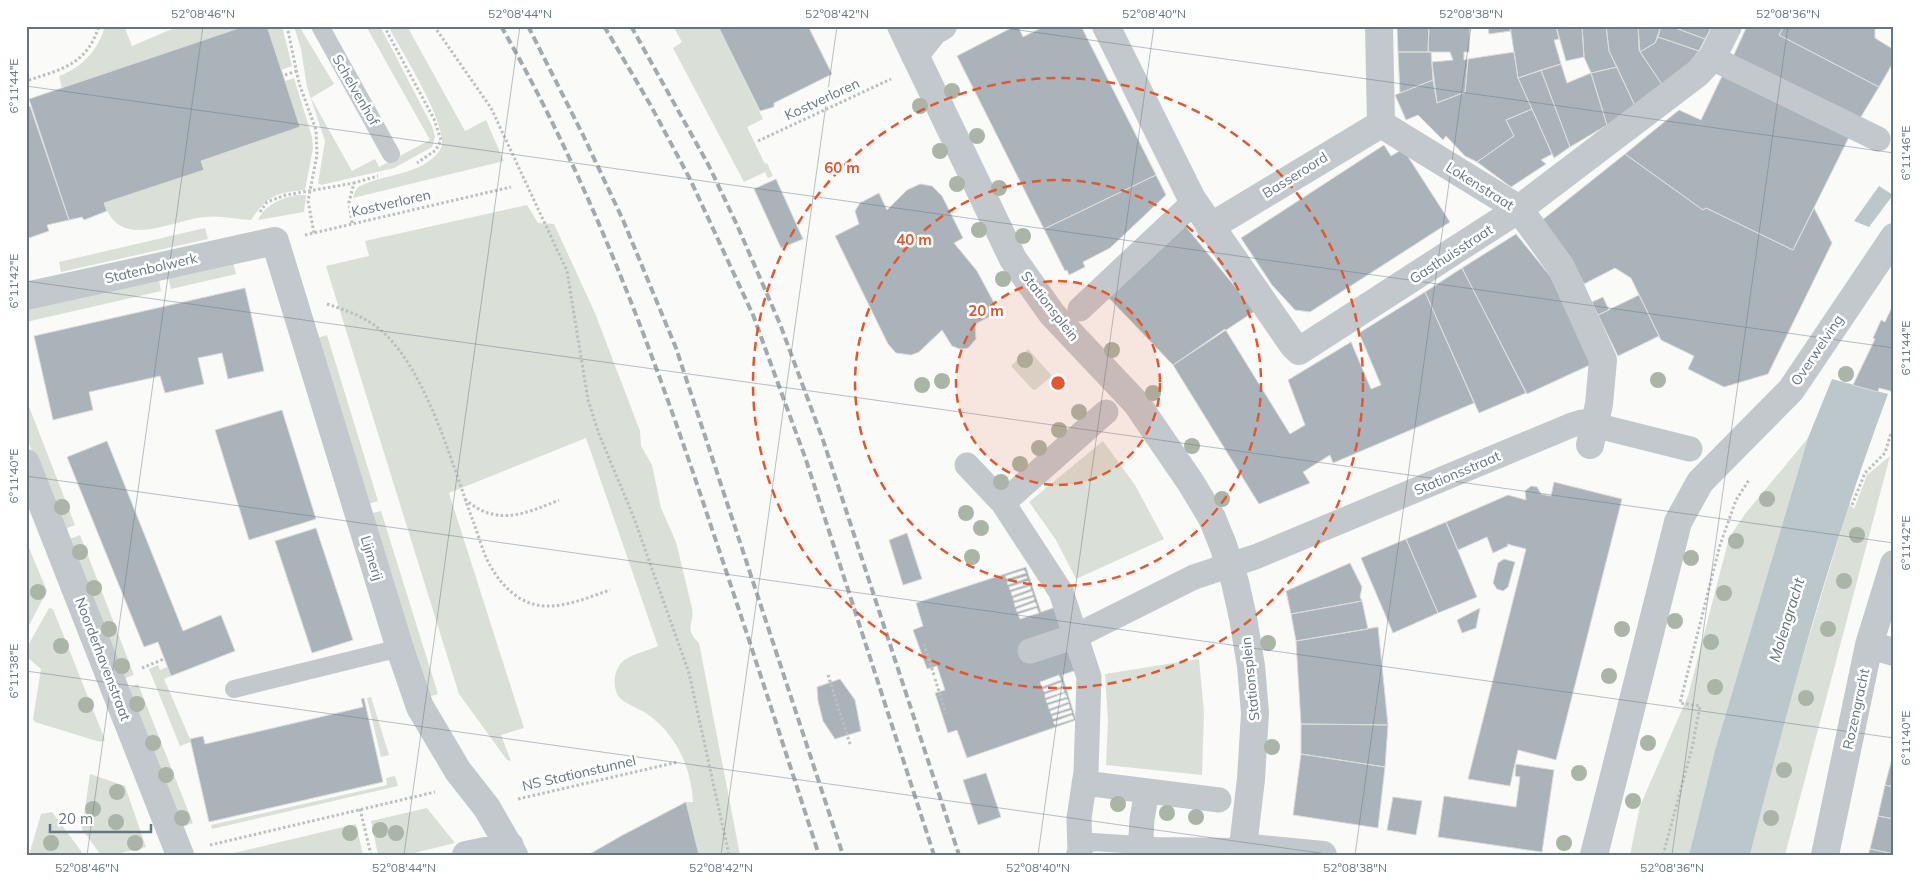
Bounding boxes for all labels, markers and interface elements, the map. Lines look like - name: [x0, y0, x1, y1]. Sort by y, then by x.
- text: 52°08'46"N: [171, 6, 235, 21]
- text: 52°08'44"N: [488, 6, 552, 21]
- text: 52°08'42"N: [805, 6, 869, 21]
- text: 52°08'40"N: [1122, 6, 1186, 21]
- text: 52°08'38"N: [1439, 6, 1503, 21]
- text: 52°08'36"N: [1756, 6, 1820, 21]
- street label: Schelvenhof: [328, 51, 384, 129]
- text: 6°11'44"E: [6, 59, 21, 113]
- street label: Kostverloren: [782, 74, 862, 124]
- text: 6°11'46"E: [1898, 126, 1913, 180]
- street label: Basseroord: [1259, 148, 1331, 202]
- text: 60 m: [824, 158, 860, 177]
- street label: Lokenstraat: [1443, 158, 1517, 214]
- street label: Kostverloren: [350, 185, 432, 221]
- street label: Gasthuisstraat: [1406, 220, 1496, 288]
- text: 40 m: [896, 230, 932, 249]
- street label: Statenbolwerk: [103, 248, 200, 287]
- text: 6°11'42"E: [6, 254, 21, 308]
- street label: Stationsplein: [1017, 267, 1083, 345]
- text: 20 m: [968, 301, 1004, 320]
- street label: Overwelving: [1787, 311, 1847, 389]
- text: 6°11'44"E: [1898, 321, 1913, 375]
- centre of rings: [1049, 374, 1067, 392]
- street label: Stationsstraat: [1411, 447, 1503, 499]
- text: 6°11'40"E: [6, 449, 21, 503]
- text: 6°11'42"E: [1898, 516, 1913, 570]
- street label: Lijmerij: [357, 533, 387, 583]
- water label: Molengracht: [1765, 575, 1809, 664]
- street label: Noorderhavenstraat: [71, 595, 135, 723]
- street label: Stationsplein: [1237, 636, 1263, 722]
- text: 6°11'38"E: [6, 644, 21, 698]
- street label: Rozengracht: [1839, 667, 1873, 751]
- text: 6°11'40"E: [1898, 711, 1913, 765]
- street label: NS Stationstunnel: [520, 751, 638, 795]
- scale bar: [50, 801, 151, 833]
- text: 20 m: [58, 809, 93, 828]
- text: 52°08'46"N: [55, 860, 119, 875]
- text: 52°08'44"N: [372, 860, 436, 875]
- text: 52°08'42"N: [689, 860, 753, 875]
- text: 52°08'40"N: [1006, 860, 1070, 875]
- text: 52°08'38"N: [1323, 860, 1387, 875]
- text: 52°08'36"N: [1640, 860, 1704, 875]

